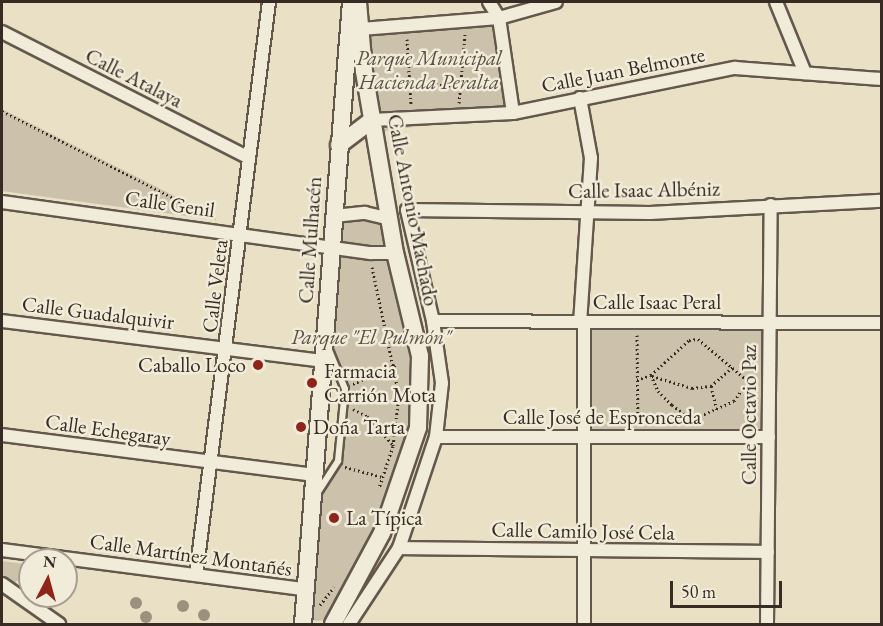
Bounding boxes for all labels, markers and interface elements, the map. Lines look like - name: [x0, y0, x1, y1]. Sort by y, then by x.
- street label: Calle Juan Belmonte: [539, 42, 707, 98]
- street label: Calle Atalaya: [81, 43, 187, 113]
- park label: Parque Municipal Hacienda Peralta: [356, 45, 502, 95]
- street label: Calle Antonio Machado: [382, 112, 444, 308]
- street label: Calle Mulhacén: [293, 176, 327, 304]
- street label: Calle Isaac Albéniz: [568, 176, 720, 204]
- street label: Calle Genil: [123, 185, 217, 223]
- street label: Calle Veleta: [197, 238, 233, 334]
- street label: Calle Isaac Peral: [593, 289, 721, 315]
- street label: Calle Guadalquivir: [20, 291, 176, 335]
- park label: Parque "El Pulmón": [291, 324, 451, 350]
- street label: Calle Octavio Paz: [736, 345, 762, 485]
- place label: Caballo Loco: [138, 352, 246, 378]
- marker: Caballo Loco: [251, 358, 265, 372]
- place label: Farmacia Carrión Mota: [324, 358, 436, 408]
- marker: Farmacia Carrión Mota: [305, 376, 319, 390]
- street label: Calle José de Espronceda: [503, 404, 701, 430]
- street label: Calle Echegaray: [44, 409, 172, 451]
- place label: Doña Tarta: [313, 414, 405, 440]
- marker: Doña Tarta: [294, 420, 308, 434]
- place label: La Típica: [346, 505, 423, 531]
- marker: La Típica: [327, 511, 341, 525]
- street label: Calle Camilo José Cela: [491, 517, 675, 545]
- street label: Calle Martínez Montañés: [88, 528, 294, 582]
- north arrow: [18, 548, 78, 608]
- text: N: [42, 550, 57, 573]
- scale bar: [673, 569, 786, 607]
- text: 50 m: [681, 580, 716, 603]

